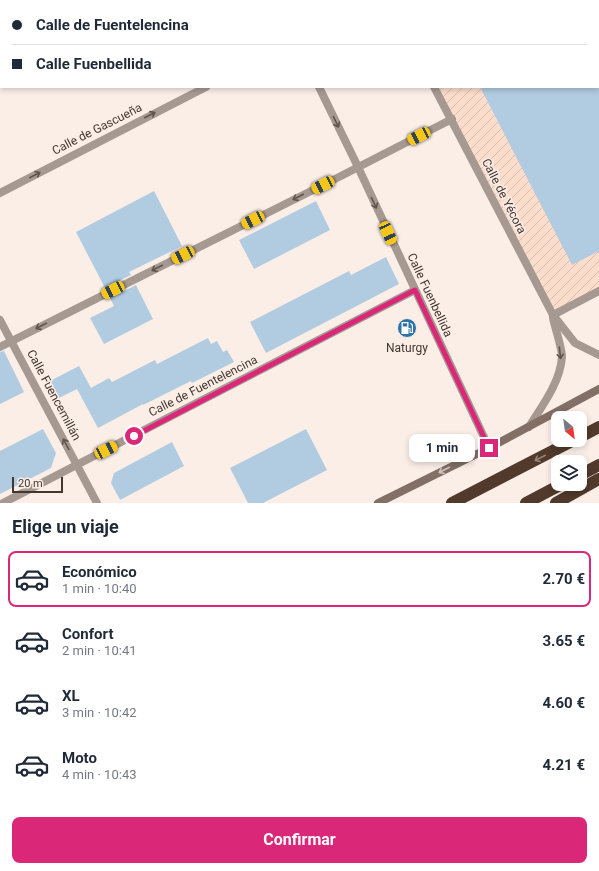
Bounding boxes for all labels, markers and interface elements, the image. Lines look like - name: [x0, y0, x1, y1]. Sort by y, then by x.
- text: Calle de Fuentelencina: [36, 16, 189, 34]
- text: Calle Fuenbellida: [36, 55, 152, 73]
- street label: Calle de Gascueña: [50, 100, 144, 158]
- one-way arrow: [144, 111, 156, 119]
- one-way arrow: [333, 116, 340, 128]
- car: [406, 125, 432, 147]
- street label: Calle de Yécora: [479, 156, 529, 236]
- one-way arrow: [28, 171, 40, 178]
- car: [310, 174, 336, 196]
- one-way arrow: [293, 194, 305, 201]
- one-way arrow: [371, 196, 379, 208]
- car: [240, 209, 266, 231]
- car: [377, 220, 399, 246]
- car: [170, 244, 196, 266]
- street label: Calle Fuenbellida: [404, 251, 456, 339]
- one-way arrow: [151, 265, 163, 272]
- car: [100, 279, 126, 301]
- fuel station icon: Naturgy: [396, 317, 418, 339]
- one-way arrow: [35, 323, 47, 330]
- place label: Naturgy: [386, 341, 428, 355]
- street label: Calle Fuencemillán: [24, 347, 84, 443]
- one-way arrow: [557, 347, 564, 360]
- street label: Calle de Fuentelencina: [146, 352, 260, 420]
- north arrow: [551, 411, 587, 447]
- map controls: [551, 411, 587, 491]
- route start: [125, 427, 143, 445]
- callout: 1 min: [409, 434, 475, 462]
- one-way arrow: [62, 438, 69, 450]
- car: [93, 439, 119, 461]
- route end: [480, 439, 498, 457]
- text: 1 min: [426, 440, 458, 455]
- one-way arrow: [534, 455, 546, 462]
- button: layers: [551, 455, 587, 491]
- one-way arrow: [438, 467, 450, 474]
- scale bar: [12, 475, 63, 494]
- text: 20 m: [18, 477, 43, 490]
- text: Elige un viaje: [12, 516, 119, 537]
- icon: car: [14, 561, 50, 597]
- text: Económico: [62, 563, 137, 581]
- text: 2.70 €: [542, 570, 585, 588]
- text: 1 min · 10:40: [62, 581, 137, 596]
- icon: car: [14, 623, 50, 659]
- text: Confort: [62, 625, 113, 643]
- text: 3.65 €: [542, 632, 585, 650]
- text: 2 min · 10:41: [62, 643, 137, 658]
- icon: car: [14, 685, 50, 721]
- text: XL: [62, 687, 80, 705]
- text: 4.60 €: [542, 694, 585, 712]
- text: 3 min · 10:42: [62, 705, 137, 720]
- icon: car: [14, 747, 50, 783]
- text: Moto: [62, 749, 97, 767]
- text: 4.21 €: [542, 756, 585, 774]
- text: 4 min · 10:43: [62, 767, 137, 782]
- button: Confirmar: [12, 817, 587, 863]

